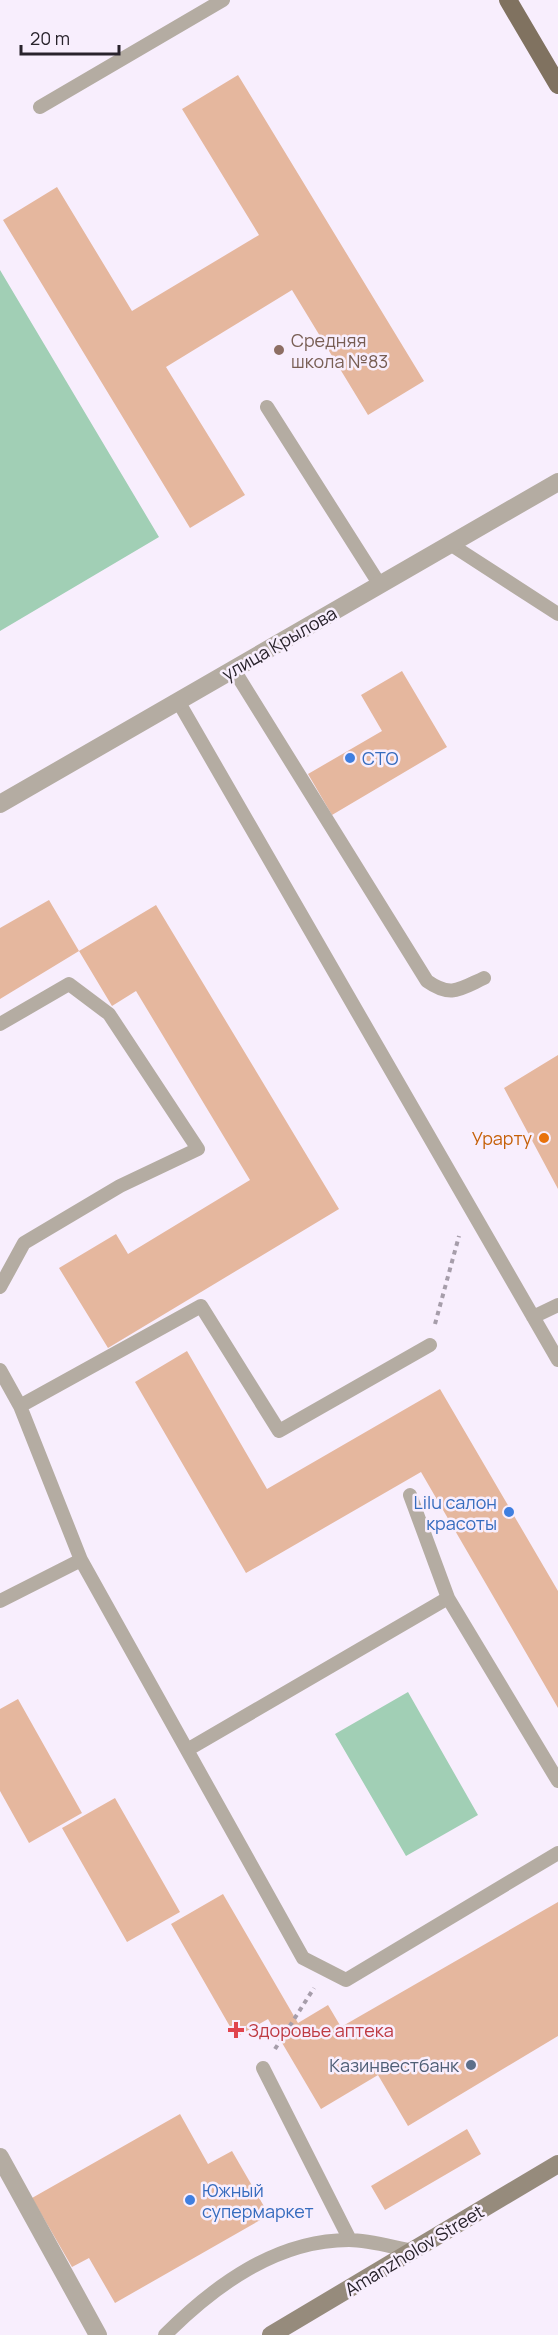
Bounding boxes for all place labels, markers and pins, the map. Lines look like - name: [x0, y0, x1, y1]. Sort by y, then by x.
- place label: Средняя школа №83: [291, 328, 388, 373]
- marker: Средняя школа №83: [272, 343, 286, 357]
- place label: СТО: [362, 746, 399, 770]
- marker: СТО: [343, 751, 357, 765]
- place label: Урарту: [472, 1126, 532, 1150]
- marker: Урарту: [537, 1131, 551, 1145]
- place label: Lilu салон красоты: [414, 1490, 497, 1535]
- marker: Lilu салон красоты: [502, 1505, 516, 1519]
- place label: Здоровье аптека: [248, 2018, 394, 2042]
- marker: Здоровье аптека: [229, 2023, 243, 2037]
- place label: Казинвестбанк: [329, 2053, 460, 2077]
- marker: Казинвестбанк: [464, 2058, 478, 2072]
- place label: Южный супермаркет: [202, 2178, 314, 2223]
- marker: Южный супермаркет: [183, 2193, 197, 2207]

